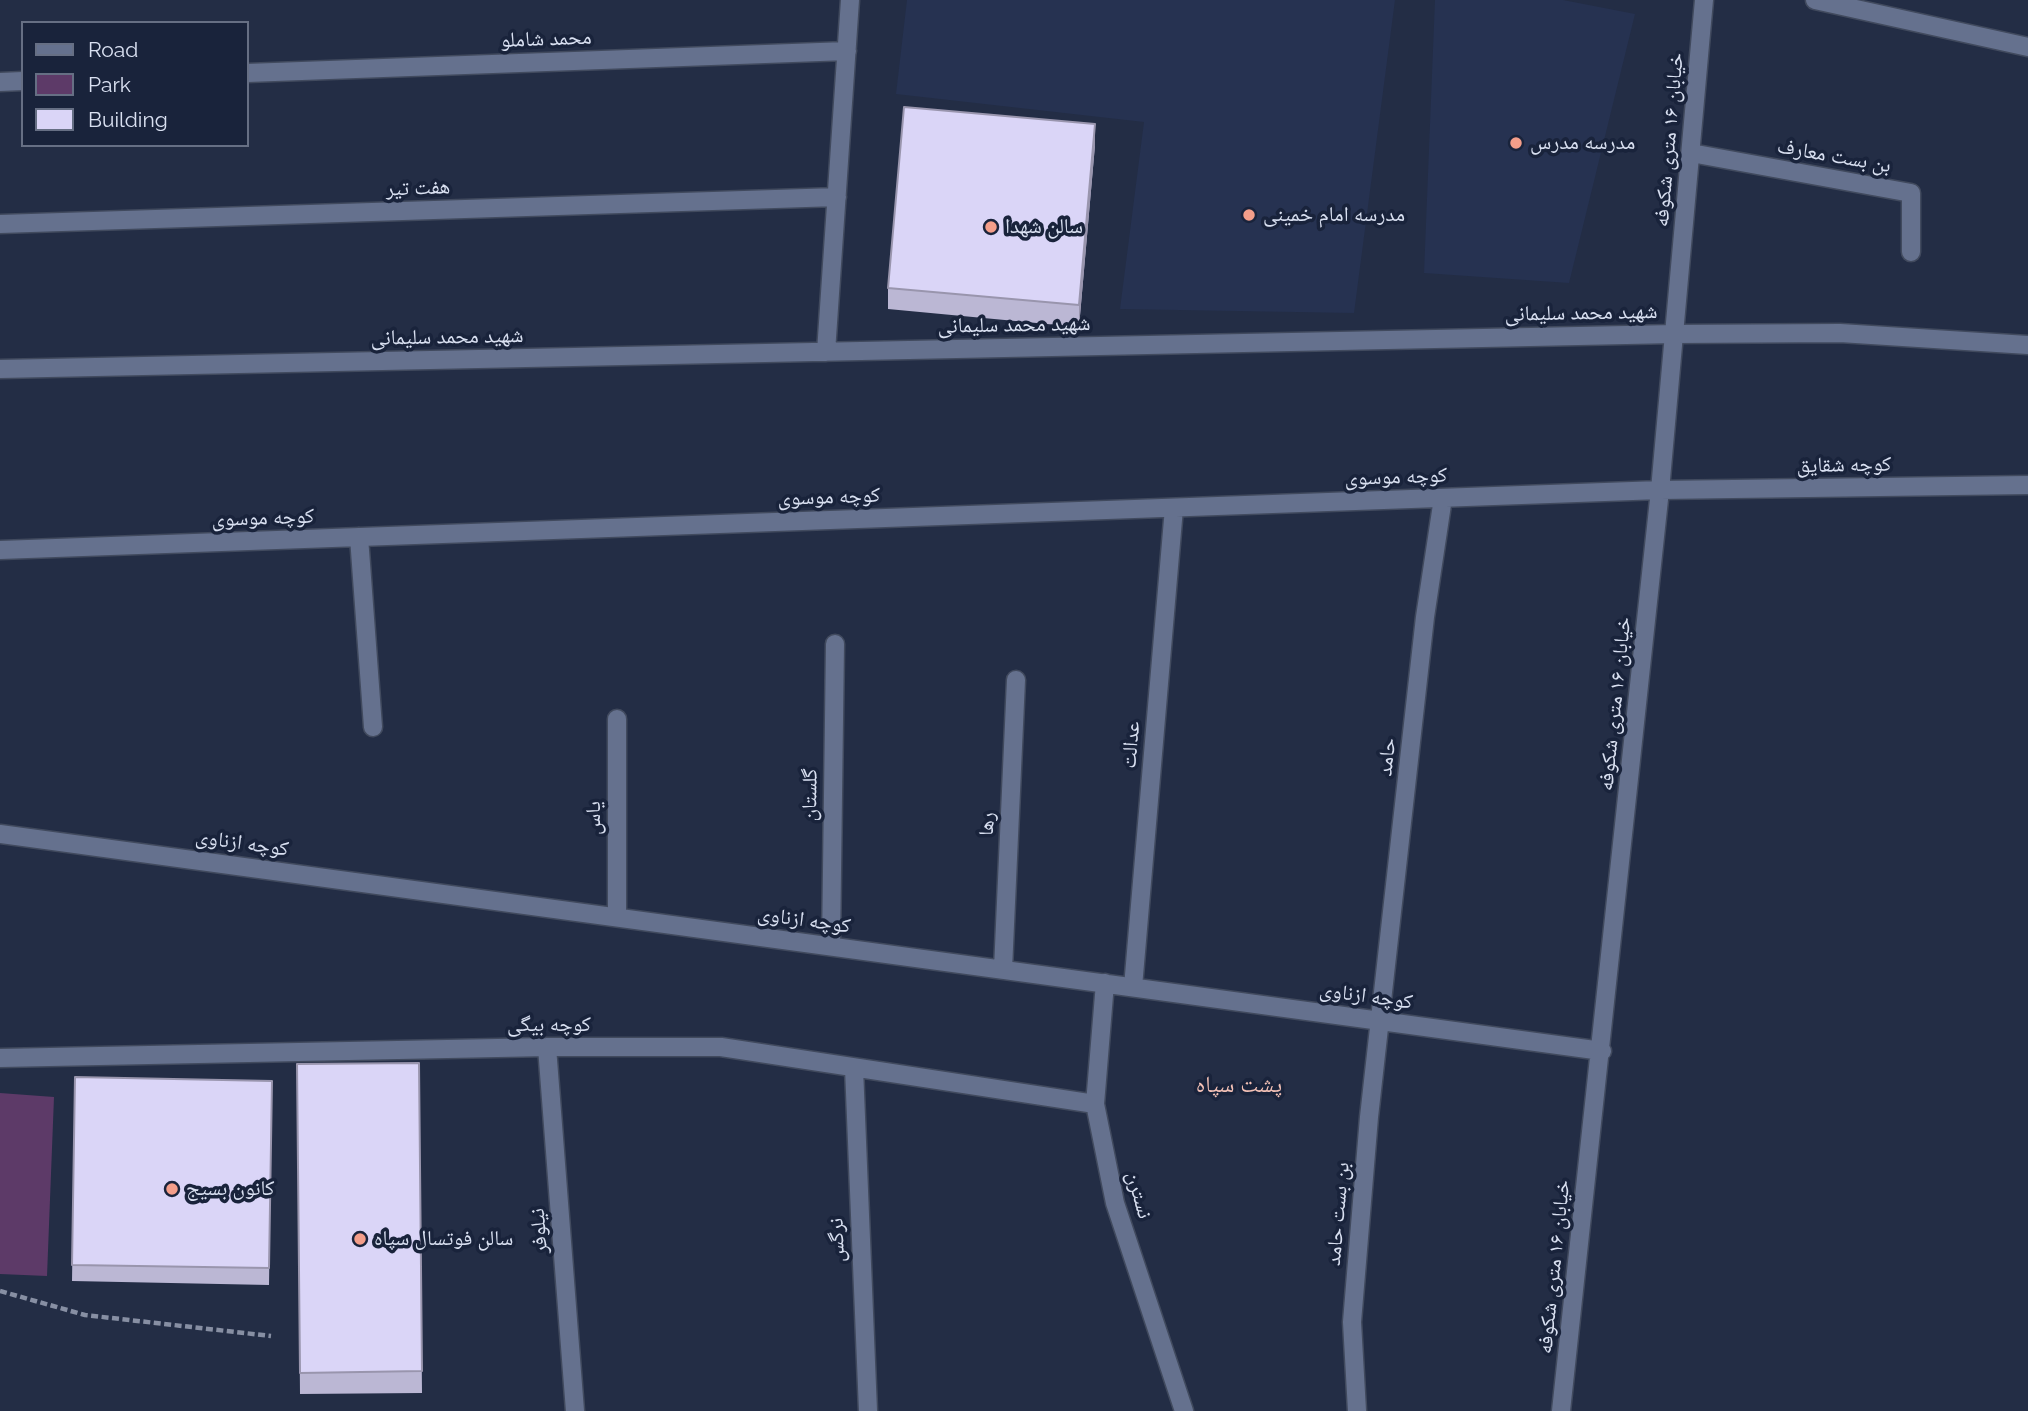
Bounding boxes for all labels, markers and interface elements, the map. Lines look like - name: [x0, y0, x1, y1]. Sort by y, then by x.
- legend: [21, 21, 248, 147]
- street label: محمد شاملو: [500, 25, 592, 53]
- text: Road: [88, 37, 138, 62]
- street label: خیابان ۱۶ متری شکوفه: [1649, 52, 1689, 228]
- text: Park: [88, 72, 131, 97]
- text: Building: [88, 107, 168, 132]
- place label: مدرسه مدرس: [1530, 130, 1635, 156]
- street label: بن بست معارف: [1775, 134, 1893, 178]
- marker: مدرسه مدرس: [1508, 135, 1524, 151]
- street label: هفت تیر: [385, 174, 451, 202]
- place label: مدرسه امام خمینی: [1263, 202, 1405, 228]
- marker: مدرسه امام خمینی: [1241, 207, 1257, 223]
- place label: سالن شهدا: [1005, 214, 1083, 240]
- marker: سالن شهدا: [983, 219, 999, 235]
- street label: شهید محمد سلیمانی: [1504, 299, 1658, 327]
- street label: شهید محمد سلیمانی: [937, 311, 1091, 339]
- street label: شهید محمد سلیمانی: [370, 323, 524, 351]
- street label: کوچه شقایق: [1796, 452, 1892, 478]
- street label: کوچه موسوی: [1344, 463, 1448, 491]
- street label: کوچه موسوی: [777, 483, 881, 511]
- street label: کوچه موسوی: [211, 504, 315, 532]
- street label: خیابان ۱۶ متری شکوفه: [1593, 616, 1637, 792]
- street label: عدالت: [1116, 720, 1146, 770]
- street label: حامد: [1372, 737, 1402, 777]
- street label: گلستان: [797, 768, 823, 822]
- street label: یاس: [581, 801, 607, 835]
- street label: رها: [974, 811, 1000, 837]
- street label: کوچه ازناوی: [194, 824, 290, 862]
- street label: کوچه ازناوی: [756, 901, 852, 939]
- street label: کوچه ازناوی: [1318, 977, 1414, 1015]
- street label: کوچه بیگی: [507, 1012, 591, 1038]
- district label: پشت سپاه: [1196, 1071, 1282, 1099]
- street label: بن بست حامد: [1321, 1161, 1355, 1267]
- street label: نسترن: [1121, 1169, 1157, 1221]
- place label: کانون بسیج: [186, 1176, 275, 1202]
- street label: خیابان ۱۶ متری شکوفه: [1532, 1179, 1576, 1355]
- marker: کانون بسیج: [164, 1181, 180, 1197]
- street label: نیلوفر: [525, 1207, 553, 1255]
- street label: نرگس: [824, 1217, 850, 1263]
- place label: سالن فوتسال سپاه: [374, 1226, 513, 1252]
- marker: سالن فوتسال سپاه: [352, 1231, 368, 1247]

